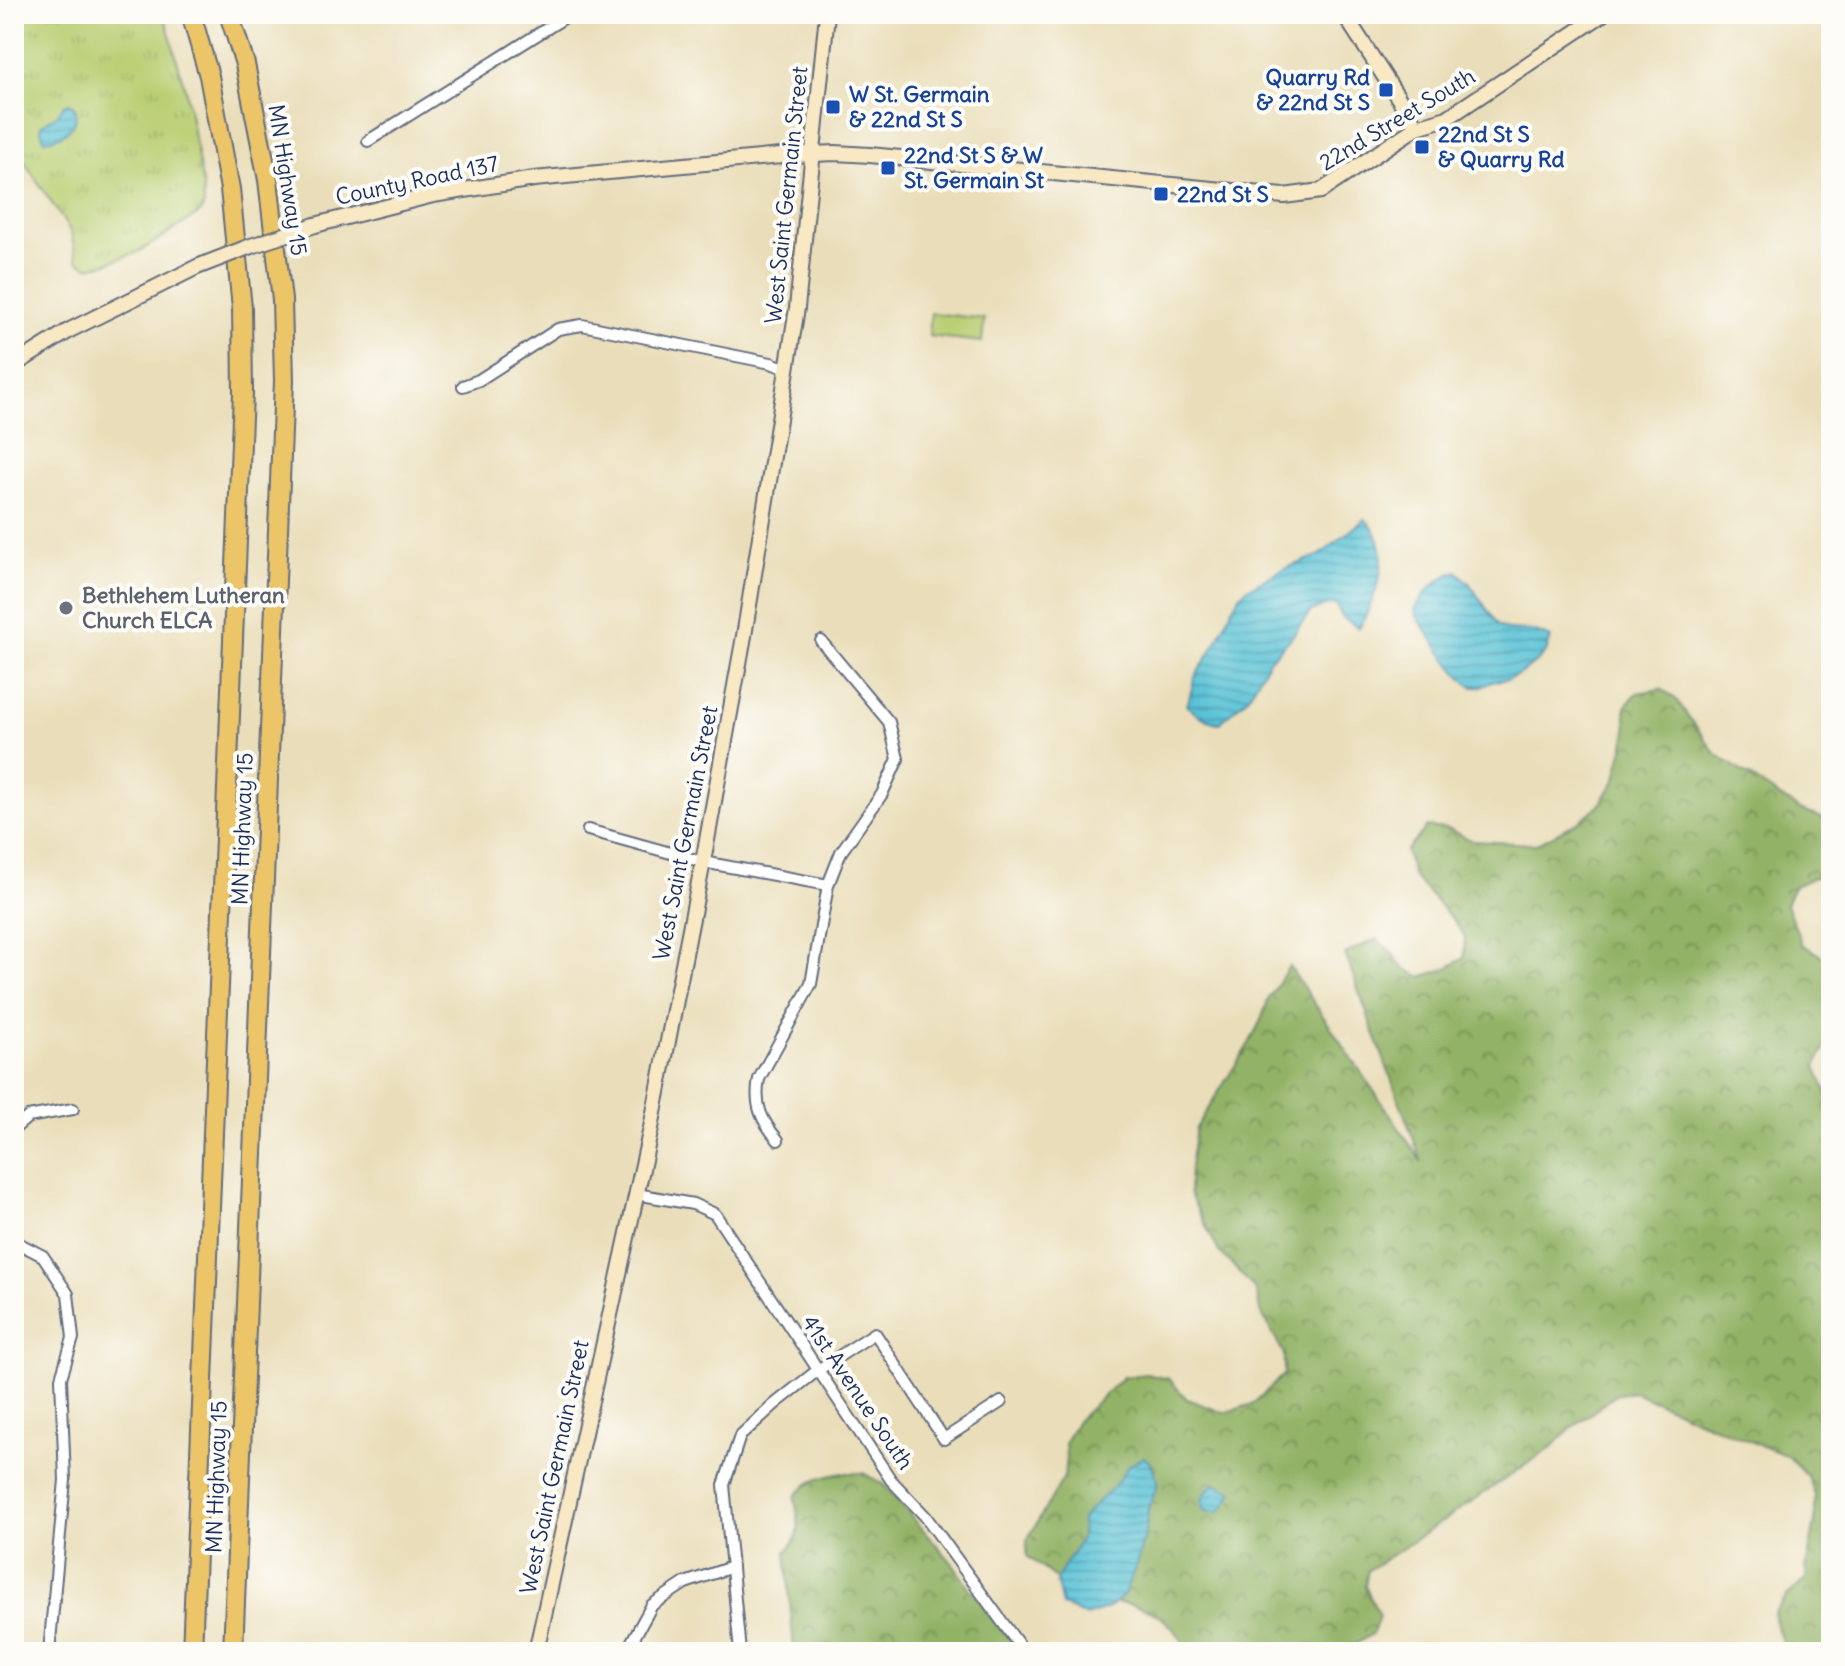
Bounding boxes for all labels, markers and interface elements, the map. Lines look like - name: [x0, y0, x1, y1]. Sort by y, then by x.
- street label: 22nd Street South: [1314, 62, 1480, 176]
- place label: Quarry Rd & 22nd St S: [1256, 63, 1370, 116]
- street label: West Saint Germain Street: [759, 65, 813, 325]
- place label: W St. Germain & 22nd St S: [849, 80, 990, 133]
- marker: Quarry Rd & 22nd St S: [1377, 81, 1395, 99]
- marker: W St. Germain & 22nd St S: [824, 98, 842, 116]
- street label: MN Highway 15: [262, 102, 314, 258]
- place label: 22nd St S & Quarry Rd: [1438, 120, 1565, 173]
- marker: 22nd St S & Quarry Rd: [1413, 138, 1431, 156]
- place label: 22nd St S & W St. Germain St: [904, 141, 1044, 194]
- street label: County Road 137: [333, 149, 501, 211]
- marker: 22nd St S & W St. Germain St: [879, 159, 897, 177]
- place label: 22nd St S: [1177, 180, 1269, 208]
- marker: 22nd St S: [1152, 185, 1170, 203]
- place label: Bethlehem Lutheran Church ELCA: [82, 581, 285, 634]
- marker: Bethlehem Lutheran Church ELCA: [57, 599, 75, 617]
- street label: West Saint Germain Street: [647, 703, 723, 963]
- street label: MN Highway 15: [225, 752, 259, 906]
- street label: 41st Avenue South: [796, 1309, 920, 1475]
- street label: West Saint Germain Street: [513, 1338, 595, 1596]
- street label: MN Highway 15: [199, 1400, 233, 1554]

